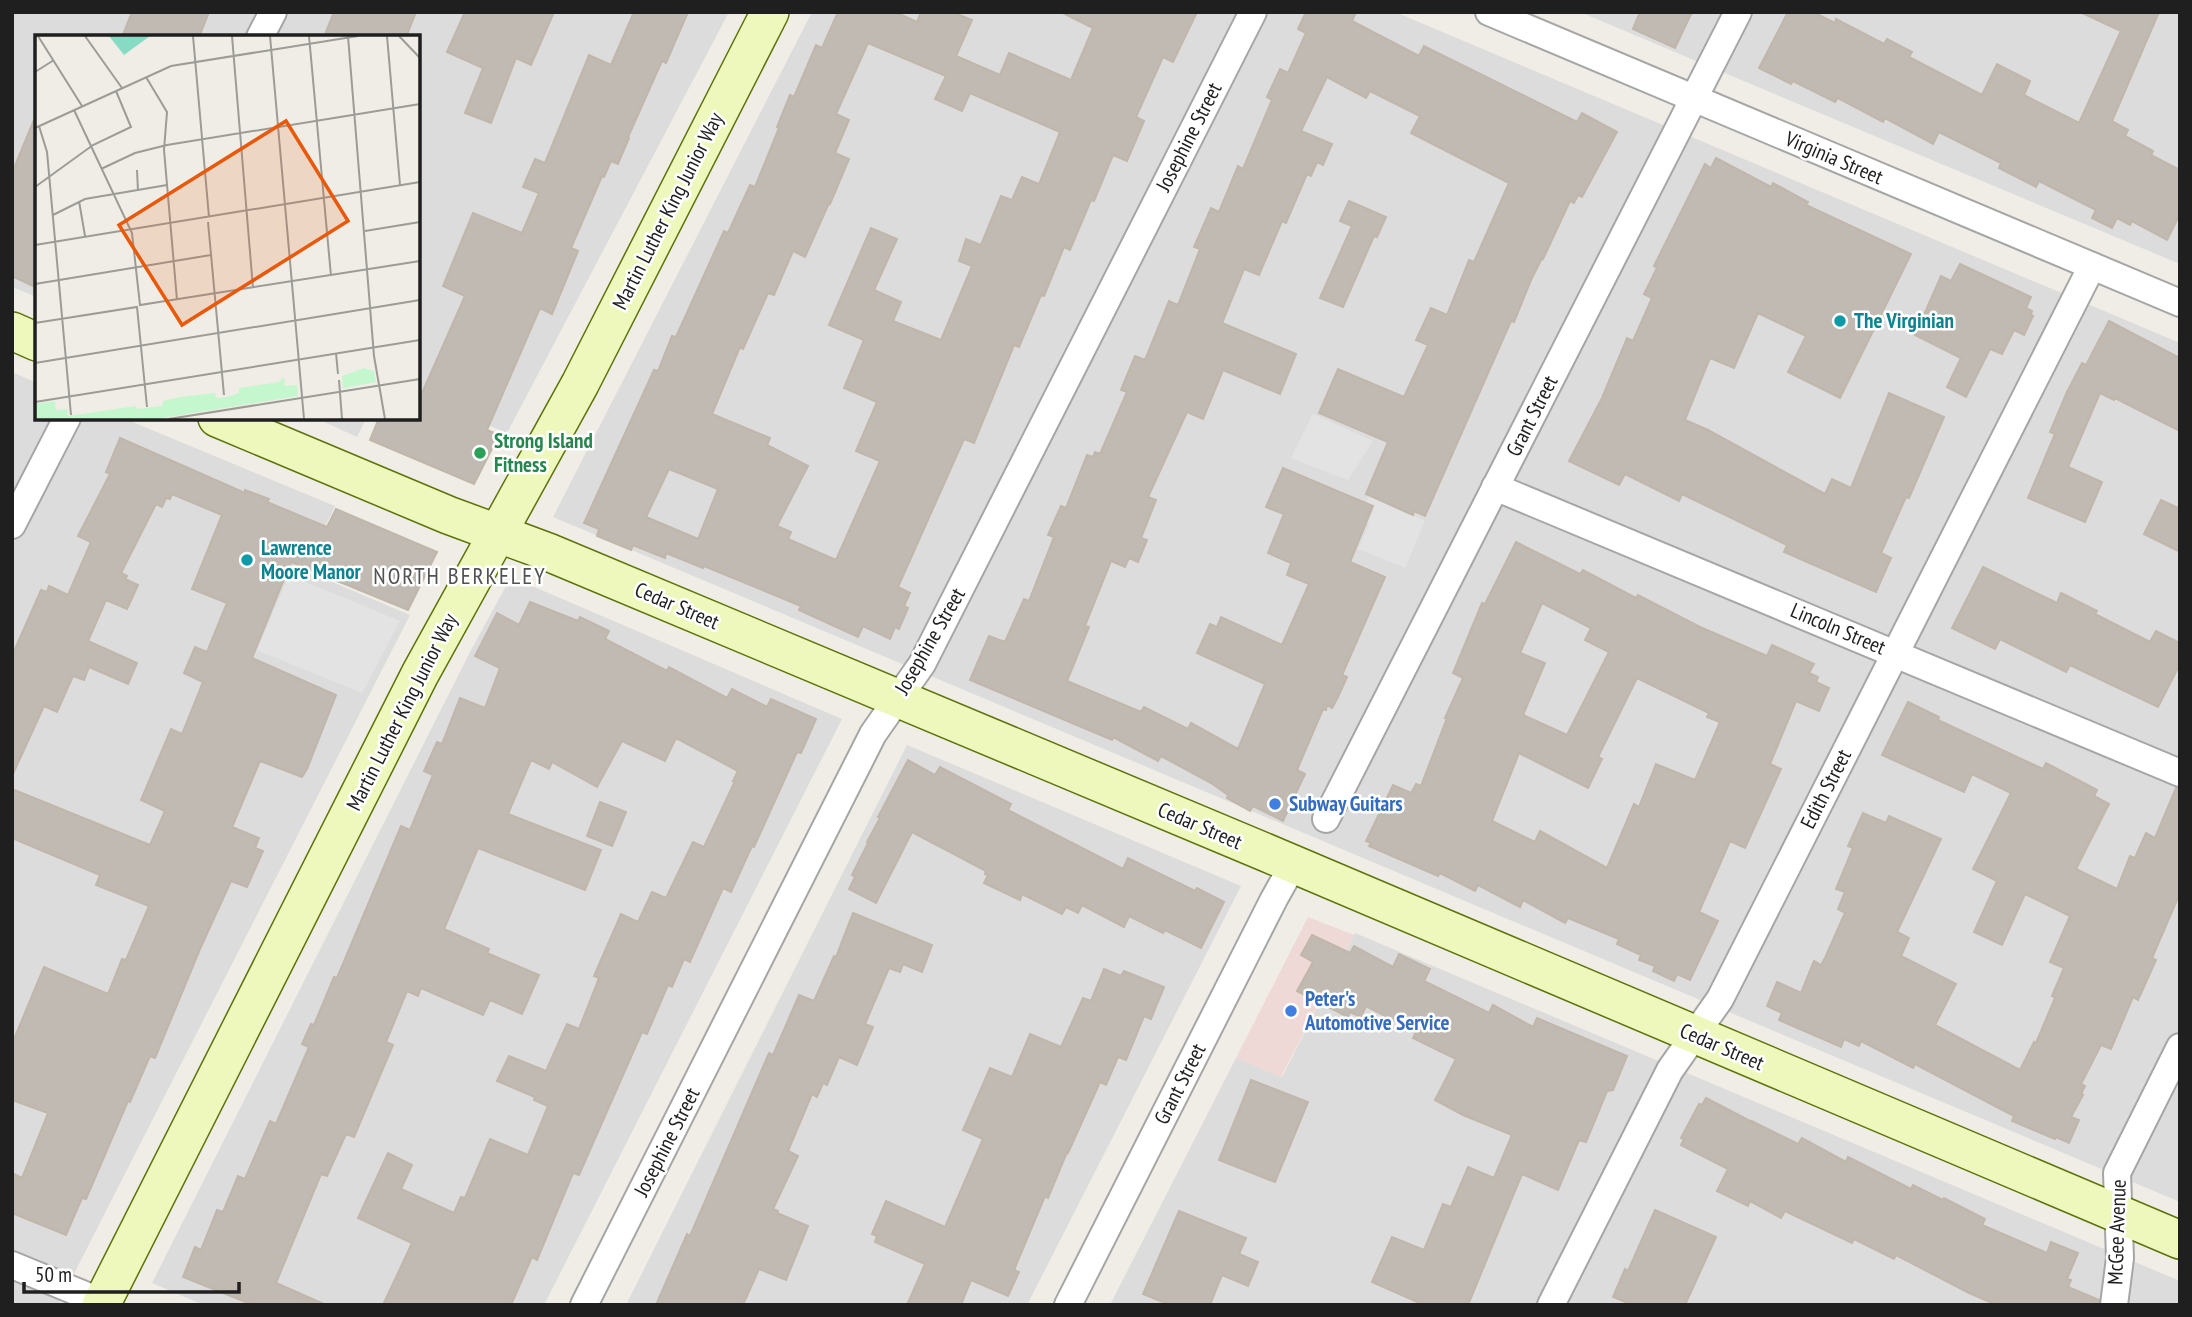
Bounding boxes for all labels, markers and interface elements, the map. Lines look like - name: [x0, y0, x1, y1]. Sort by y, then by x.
- inset map: [35, 35, 420, 420]
- street label: Josephine Street: [1149, 78, 1228, 197]
- street label: Martin Luther King Junior Way: [606, 108, 729, 314]
- street label: Virginia Street: [1780, 124, 1887, 190]
- place label: The Virginian: [1854, 307, 1954, 334]
- marker: The Virginian: [1832, 313, 1848, 329]
- street label: Grant Street: [1500, 371, 1564, 461]
- place label: Strong Island Fitness: [494, 427, 593, 478]
- marker: Strong Island Fitness: [472, 445, 488, 461]
- place label: Lawrence Moore Manor: [261, 534, 361, 585]
- marker: Lawrence Moore Manor: [239, 552, 255, 568]
- district label: NORTH BERKELEY: [373, 561, 547, 590]
- street label: Cedar Street: [631, 576, 724, 635]
- street label: Josephine Street: [888, 582, 971, 700]
- street label: Lincoln Street: [1787, 596, 1890, 661]
- street label: Martin Luther King Junior Way: [340, 609, 463, 815]
- street label: Edith Street: [1794, 744, 1857, 833]
- place label: Subway Guitars: [1289, 790, 1403, 817]
- street label: Cedar Street: [1154, 796, 1247, 855]
- marker: Subway Guitars: [1267, 796, 1283, 812]
- place label: Peter's Automotive Service: [1304, 985, 1450, 1036]
- marker: Peter's Automotive Service: [1283, 1003, 1299, 1019]
- street label: Cedar Street: [1676, 1017, 1769, 1076]
- street label: Grant Street: [1148, 1039, 1212, 1129]
- street label: Josephine Street: [627, 1083, 706, 1202]
- street label: McGee Avenue: [2101, 1179, 2132, 1285]
- scale bar: [24, 1250, 240, 1294]
- text: 50 m: [35, 1261, 72, 1288]

